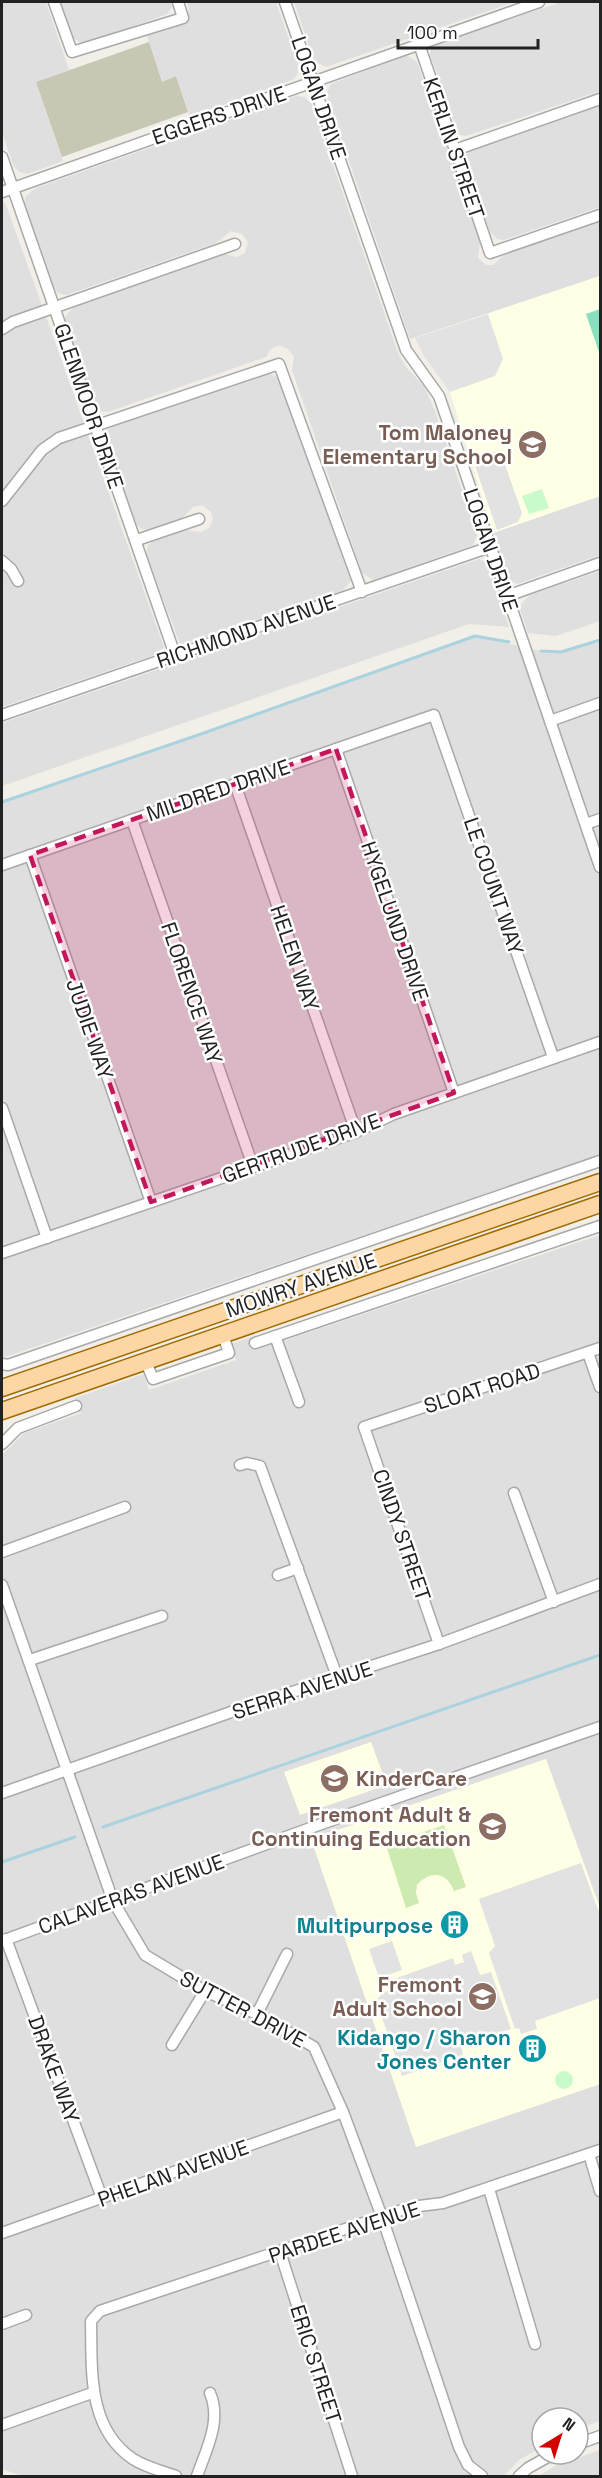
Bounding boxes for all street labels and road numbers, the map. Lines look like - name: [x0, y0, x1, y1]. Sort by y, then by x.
- street label: LOGAN DRIVE: [285, 33, 353, 163]
- street label: KERLIN STREET: [417, 74, 491, 222]
- street label: EGGERS DRIVE: [148, 79, 290, 151]
- street label: GLENMOOR DRIVE: [48, 320, 130, 492]
- street label: LOGAN DRIVE: [457, 485, 525, 615]
- street label: RICHMOND AVENUE: [153, 588, 339, 674]
- street label: MILDRED DRIVE: [143, 753, 293, 827]
- street label: LE COUNT WAY: [458, 814, 530, 958]
- street label: HYGELUND DRIVE: [355, 838, 435, 1004]
- street label: HELEN WAY: [264, 901, 326, 1015]
- street label: FLORENCE WAY: [155, 919, 229, 1068]
- street label: JUDIE WAY: [60, 975, 120, 1083]
- street label: GERTRUDE DRIVE: [218, 1107, 384, 1189]
- street label: MOWRY AVENUE: [222, 1247, 380, 1323]
- street label: SLOAT ROAD: [420, 1356, 544, 1420]
- street label: CINDY STREET: [367, 1466, 437, 1604]
- street label: SERRA AVENUE: [228, 1655, 376, 1725]
- street label: CALAVERAS AVENUE: [34, 1848, 228, 1940]
- street label: SUTTER DRIVE: [175, 1964, 311, 2054]
- street label: DRAKE WAY: [22, 2011, 86, 2127]
- street label: PHELAN AVENUE: [94, 2133, 252, 2213]
- street label: PARDEE AVENUE: [265, 2195, 423, 2269]
- street label: ERIC STREET: [284, 2301, 348, 2427]

